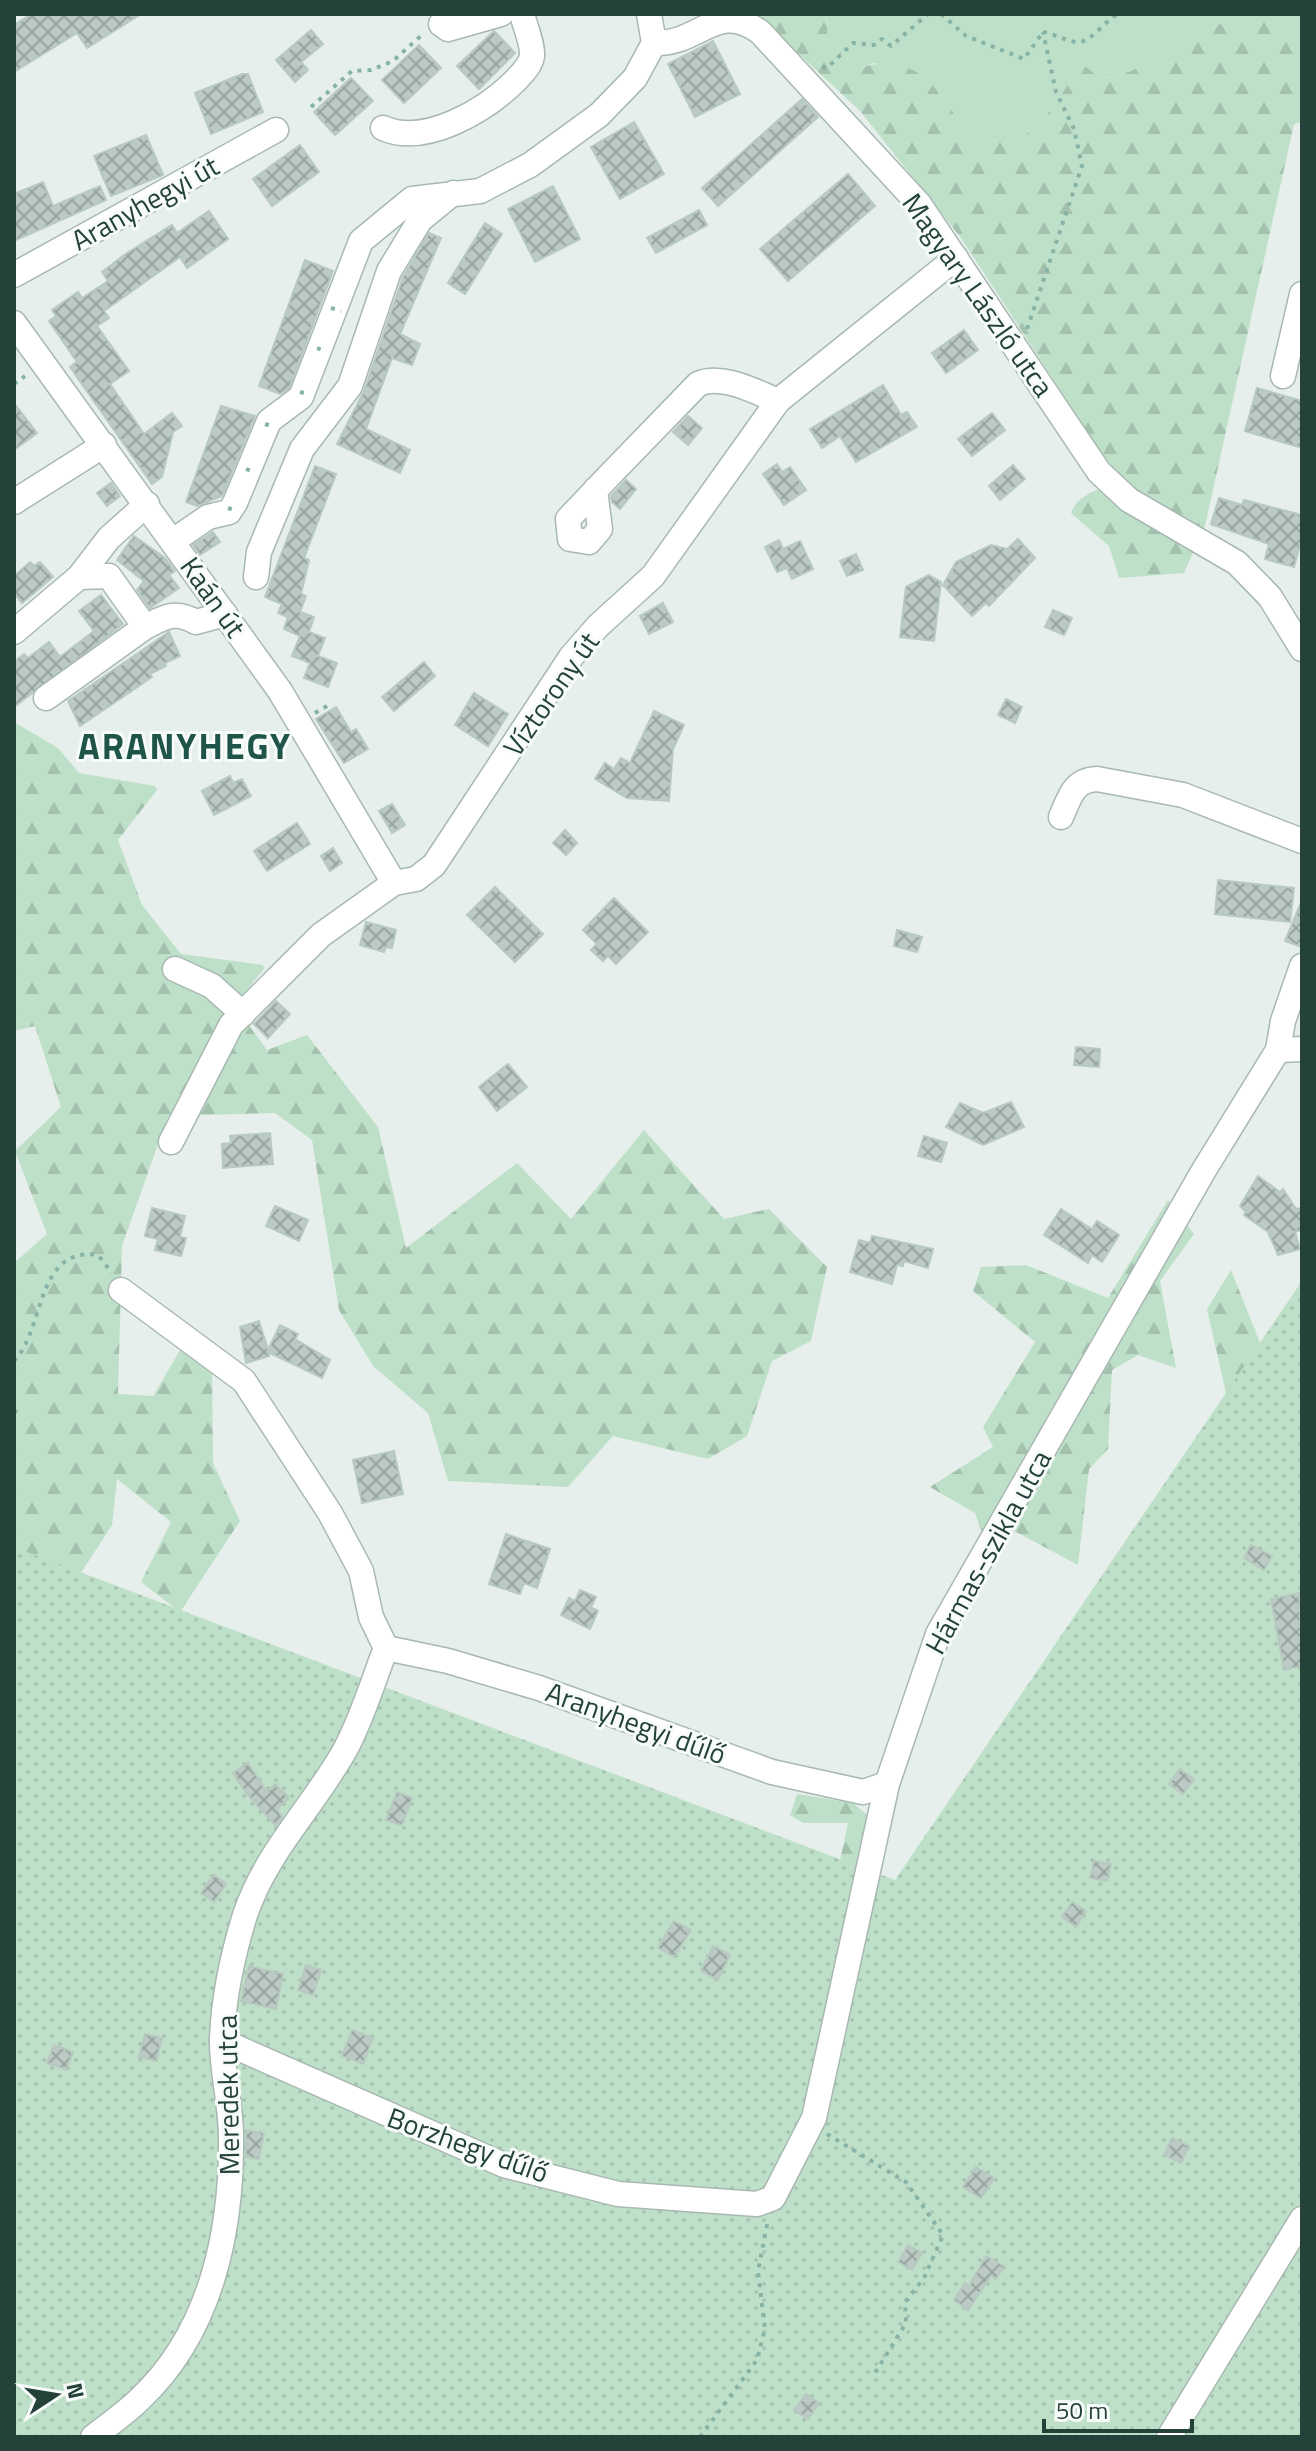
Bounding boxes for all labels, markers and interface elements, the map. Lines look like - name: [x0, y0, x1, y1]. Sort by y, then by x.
- street label: Aranyhegyi út: [63, 144, 227, 261]
- street label: Magyary László utca: [892, 184, 1065, 405]
- street label: Kaán út: [170, 548, 257, 646]
- street label: Víztorony út: [492, 623, 609, 765]
- district label: ARANYHEGY: [78, 718, 292, 773]
- street label: Hármas-szikla utca: [914, 1442, 1062, 1662]
- street label: Aranyhegyi dűlő: [540, 1670, 732, 1775]
- street label: Meredek utca: [205, 2014, 250, 2176]
- street label: Borzhegy dűlő: [382, 2095, 555, 2194]
- north arrow: [16, 2355, 96, 2435]
- text: N: [57, 2380, 94, 2402]
- scale bar: [1044, 2383, 1192, 2433]
- text: 50 m: [1056, 2392, 1108, 2428]

